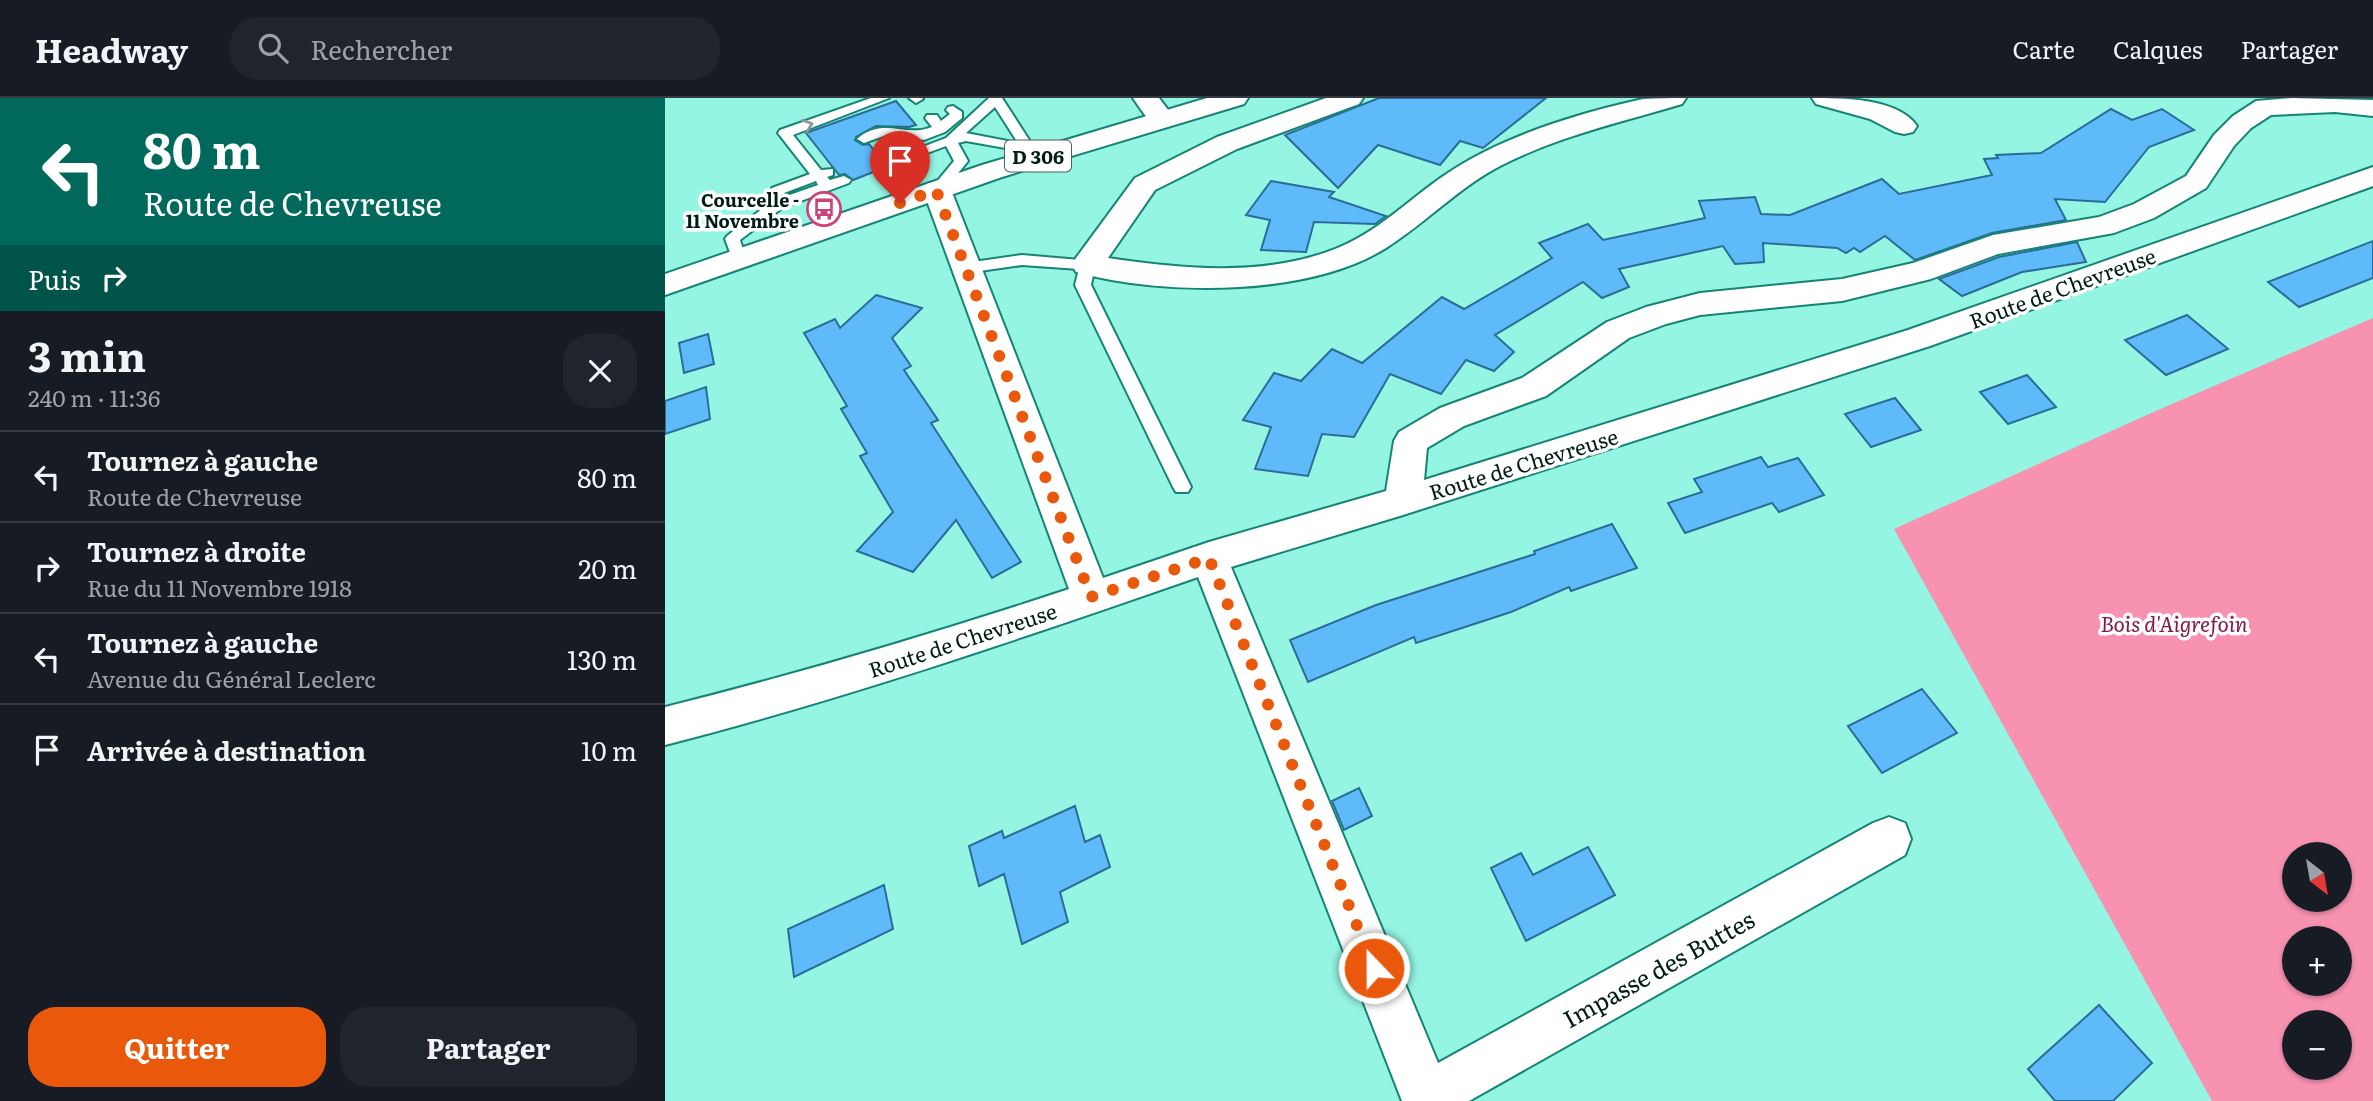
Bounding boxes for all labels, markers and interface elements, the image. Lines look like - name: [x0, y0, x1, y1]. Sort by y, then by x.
- search box: [230, 17, 720, 80]
- text: Headway: [35, 24, 188, 73]
- icon: search: [254, 29, 292, 67]
- text: Rechercher: [310, 29, 452, 68]
- text: Carte: [2012, 31, 2075, 66]
- text: Calques: [2113, 31, 2203, 66]
- text: Partager: [2241, 31, 2338, 66]
- text: 80 m: [143, 111, 261, 184]
- one-way arrow: [801, 119, 813, 133]
- icon: left: [28, 126, 119, 217]
- pin: [870, 131, 930, 203]
- road number: D 306: [1005, 141, 1071, 172]
- icon: arrive: [881, 142, 919, 180]
- text: Route de Chevreuse: [143, 178, 442, 226]
- place label: Courcelle - 11 Novembre: [686, 186, 799, 234]
- bus stop icon: Courcelle - 11 Novembre: [805, 190, 843, 228]
- street label: Route de Chevreuse: [1965, 239, 2160, 335]
- text: Puis: [28, 259, 81, 298]
- icon: right: [95, 259, 133, 297]
- text: 3 min: [28, 323, 146, 385]
- button: close: [563, 334, 637, 408]
- text: 240 m · 11:36: [28, 380, 160, 414]
- street label: Route de Chevreuse: [1425, 419, 1621, 507]
- text: Tournez à gauche: [87, 440, 318, 479]
- text: 80 m: [577, 457, 637, 496]
- icon: left: [28, 458, 66, 496]
- text: Route de Chevreuse: [87, 479, 302, 513]
- text: Tournez à droite: [87, 531, 306, 570]
- text: 20 m: [578, 548, 637, 587]
- icon: right: [28, 549, 66, 587]
- text: Rue du 11 Novembre 1918: [87, 570, 352, 604]
- street label: Route de Chevreuse: [864, 594, 1060, 684]
- park label: Bois d'Aigrefoin: [2101, 607, 2248, 638]
- text: Tournez à gauche: [87, 622, 318, 661]
- text: 130 m: [567, 639, 637, 678]
- icon: left: [28, 640, 66, 678]
- text: Avenue du Général Leclerc: [87, 661, 376, 695]
- text: Arrivée à destination: [87, 730, 366, 769]
- text: 10 m: [581, 730, 637, 769]
- icon: arrive: [28, 731, 66, 769]
- north arrow: [2282, 842, 2352, 912]
- map controls: [2282, 842, 2352, 1080]
- street label: Impasse des Buttes: [1556, 901, 1760, 1035]
- button: +: [2282, 926, 2352, 996]
- position arrow: [1337, 931, 1411, 1005]
- button: Quitter: [28, 1007, 326, 1087]
- button: Partager: [340, 1007, 637, 1087]
- button: −: [2282, 1010, 2352, 1080]

